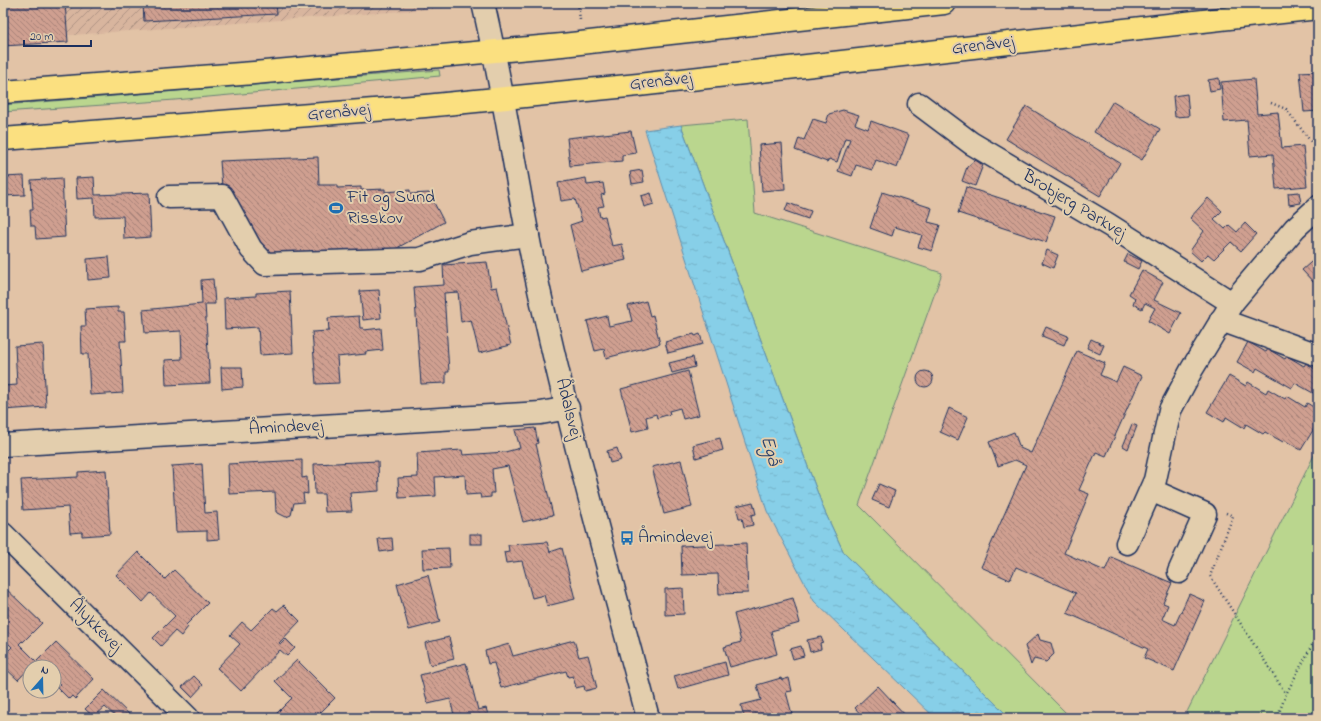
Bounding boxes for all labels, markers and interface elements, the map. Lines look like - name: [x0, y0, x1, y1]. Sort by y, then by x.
- scale bar: [24, 22, 91, 48]
- text: 20 m: [30, 28, 53, 46]
- street label: Grenåvej: [950, 29, 1016, 63]
- street label: Grenåvej: [628, 66, 694, 98]
- street label: Grenåvej: [307, 97, 372, 129]
- street label: Brobjerg Parkvej: [1016, 163, 1131, 247]
- place label: Fit og Sund Risskov: [346, 185, 435, 232]
- sports icon: Fit og Sund Risskov: [328, 200, 344, 216]
- street label: Ådalsvej: [548, 376, 588, 443]
- street label: Åmindevej: [248, 413, 324, 443]
- water label: Egå: [752, 433, 787, 470]
- place label: Åmindevej: [638, 525, 713, 551]
- bus stop icon: Åmindevej: [619, 530, 635, 546]
- street label: Ålykkevej: [62, 593, 128, 659]
- north arrow: [22, 659, 62, 699]
- text: N: [39, 662, 51, 679]

